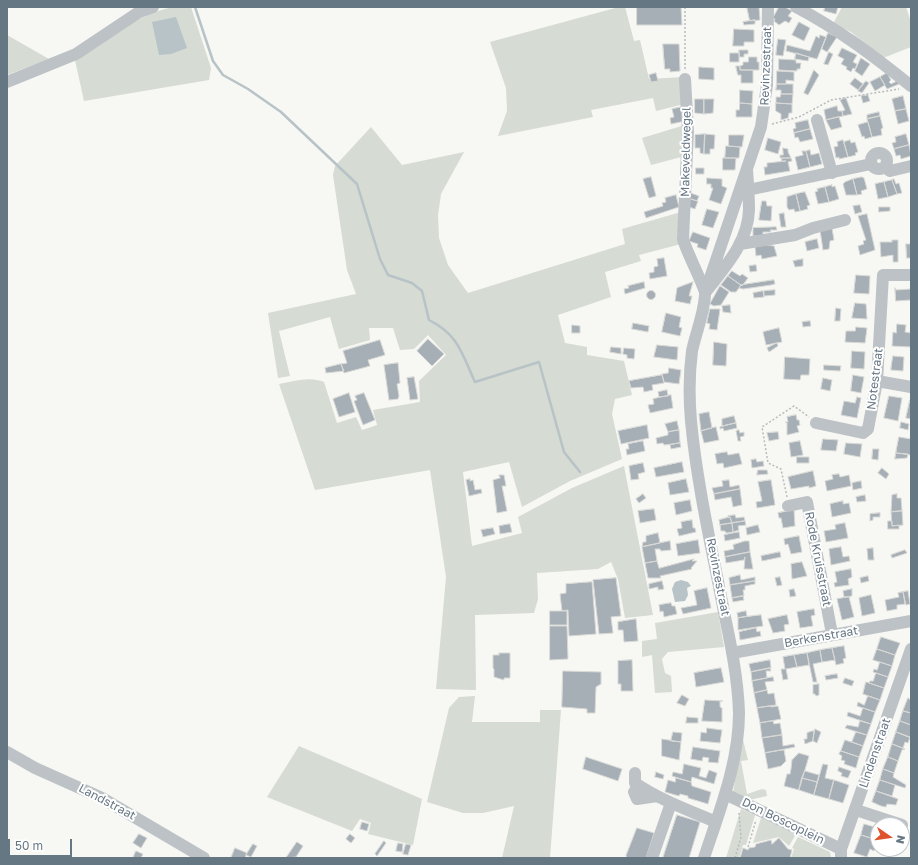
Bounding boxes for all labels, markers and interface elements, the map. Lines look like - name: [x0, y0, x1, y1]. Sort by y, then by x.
- street label: Revinzestraat: [757, 26, 775, 106]
- street label: Makeveldwegel: [678, 107, 694, 197]
- street label: Notestraat: [864, 347, 886, 411]
- street label: Rode Kruisstraat: [802, 510, 834, 608]
- street label: Revinzestraat: [703, 537, 733, 617]
- street label: Berkenstraat: [783, 623, 859, 651]
- street label: Lindenstraat: [856, 716, 894, 790]
- street label: Landstraat: [76, 781, 138, 823]
- street label: Don Boscoplein: [739, 795, 827, 847]
- north arrow: [870, 817, 910, 857]
- scale bar: [10, 831, 74, 857]
- text: N: [894, 834, 908, 845]
- text: 50 m: [15, 838, 43, 853]

